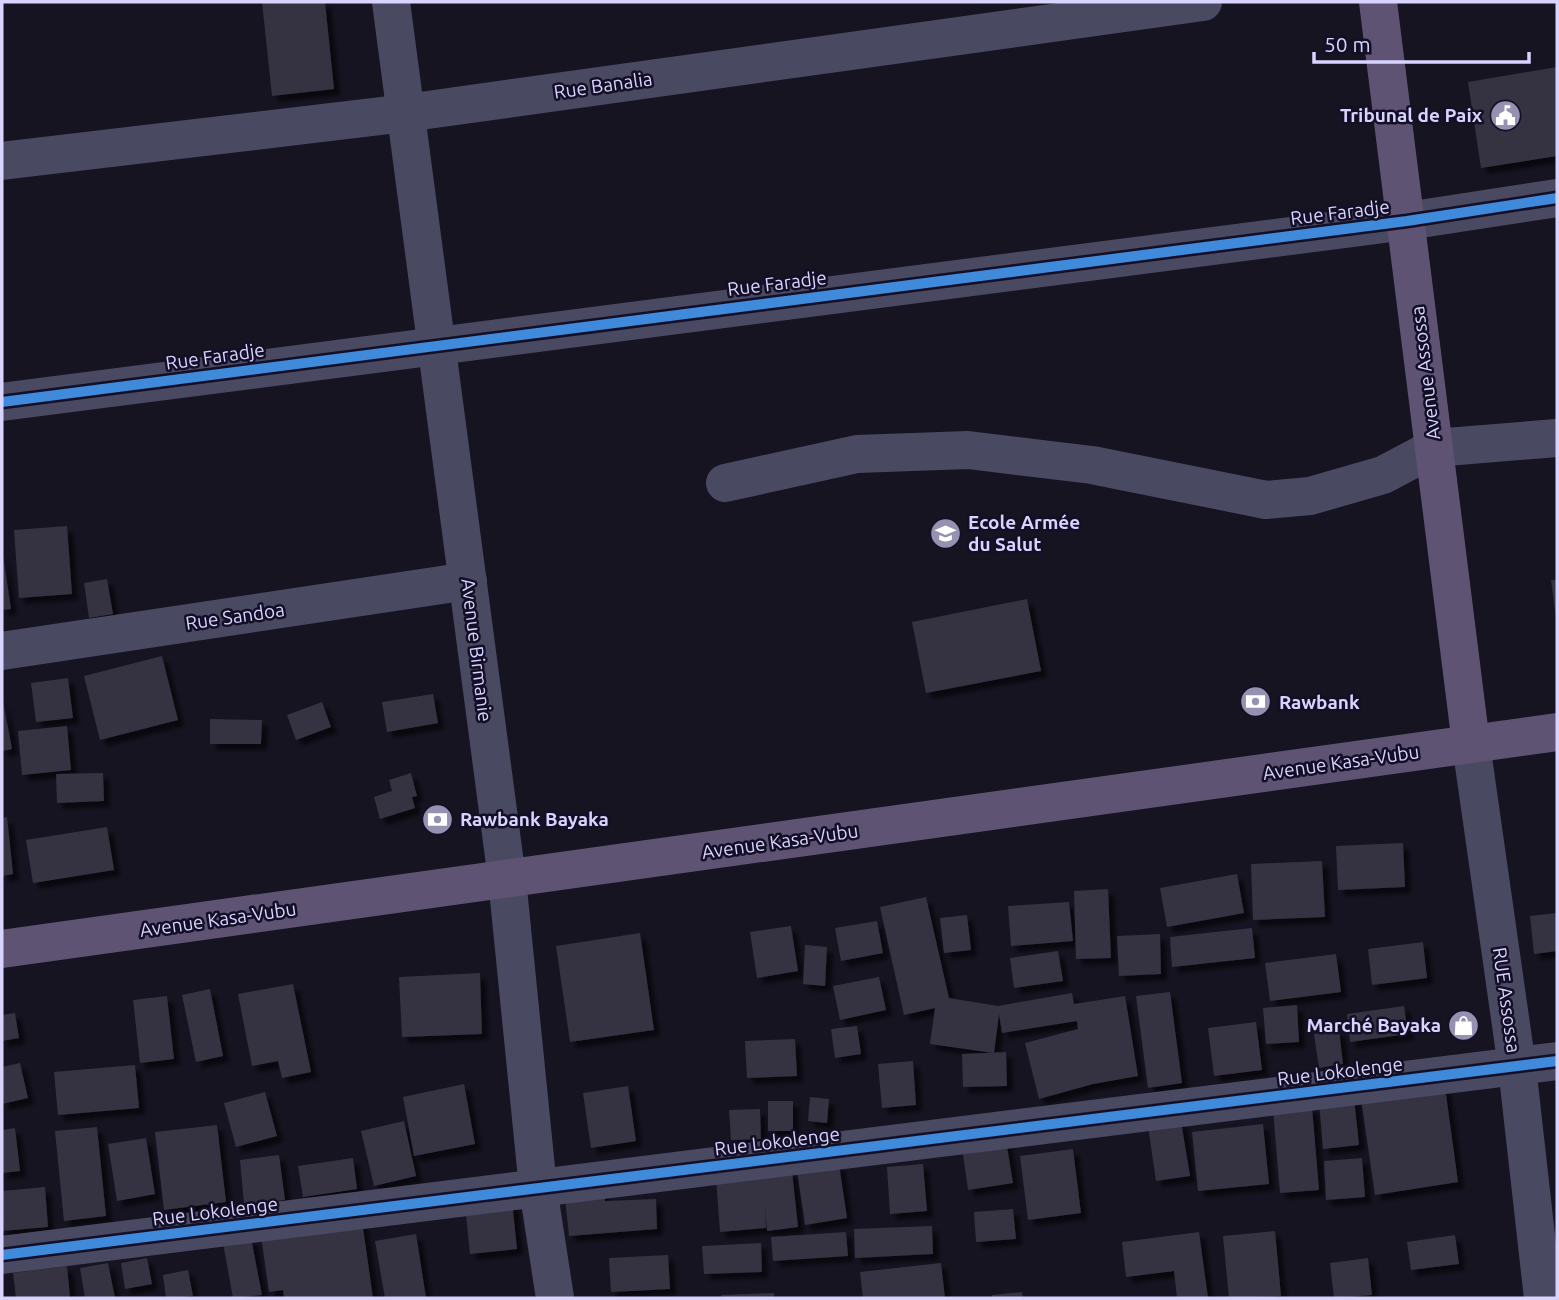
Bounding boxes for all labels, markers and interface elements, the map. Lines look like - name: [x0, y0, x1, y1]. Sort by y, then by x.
- scale bar: [1314, 21, 1529, 65]
- text: 50 m: [1324, 32, 1371, 56]
- street label: Rue Banalia: [552, 67, 654, 103]
- public building icon: Tribunal de Paix: [1488, 98, 1522, 132]
- place label: Tribunal de Paix: [1340, 104, 1483, 126]
- street label: Rue Faradje: [1289, 195, 1391, 229]
- street label: Rue Faradje: [726, 266, 828, 300]
- street label: Avenue Assossa: [1406, 305, 1444, 441]
- street label: Rue Faradje: [164, 338, 266, 374]
- place label: Ecole Armée du Salut: [968, 511, 1080, 555]
- school or university icon: Ecole Armée du Salut: [928, 516, 962, 550]
- street label: Avenue Birmanie: [457, 577, 497, 723]
- street label: Rue Sandoa: [184, 598, 286, 634]
- bank icon: Rawbank: [1239, 685, 1273, 719]
- place label: Rawbank: [1279, 691, 1360, 713]
- street label: Avenue Kasa-Vubu: [1261, 740, 1421, 784]
- bank icon: Rawbank Bayaka: [420, 802, 454, 836]
- place label: Rawbank Bayaka: [460, 808, 609, 830]
- street label: Avenue Kasa-Vubu: [700, 819, 860, 863]
- street label: Avenue Kasa-Vubu: [138, 897, 298, 941]
- street label: RUE Assossa: [1489, 946, 1525, 1054]
- shop icon: Marché Bayaka: [1447, 1008, 1481, 1042]
- place label: Marché Bayaka: [1306, 1014, 1441, 1036]
- street label: Rue Lokolenge: [1276, 1052, 1404, 1090]
- street label: Rue Lokolenge: [713, 1122, 841, 1160]
- street label: Rue Lokolenge: [151, 1192, 279, 1230]

